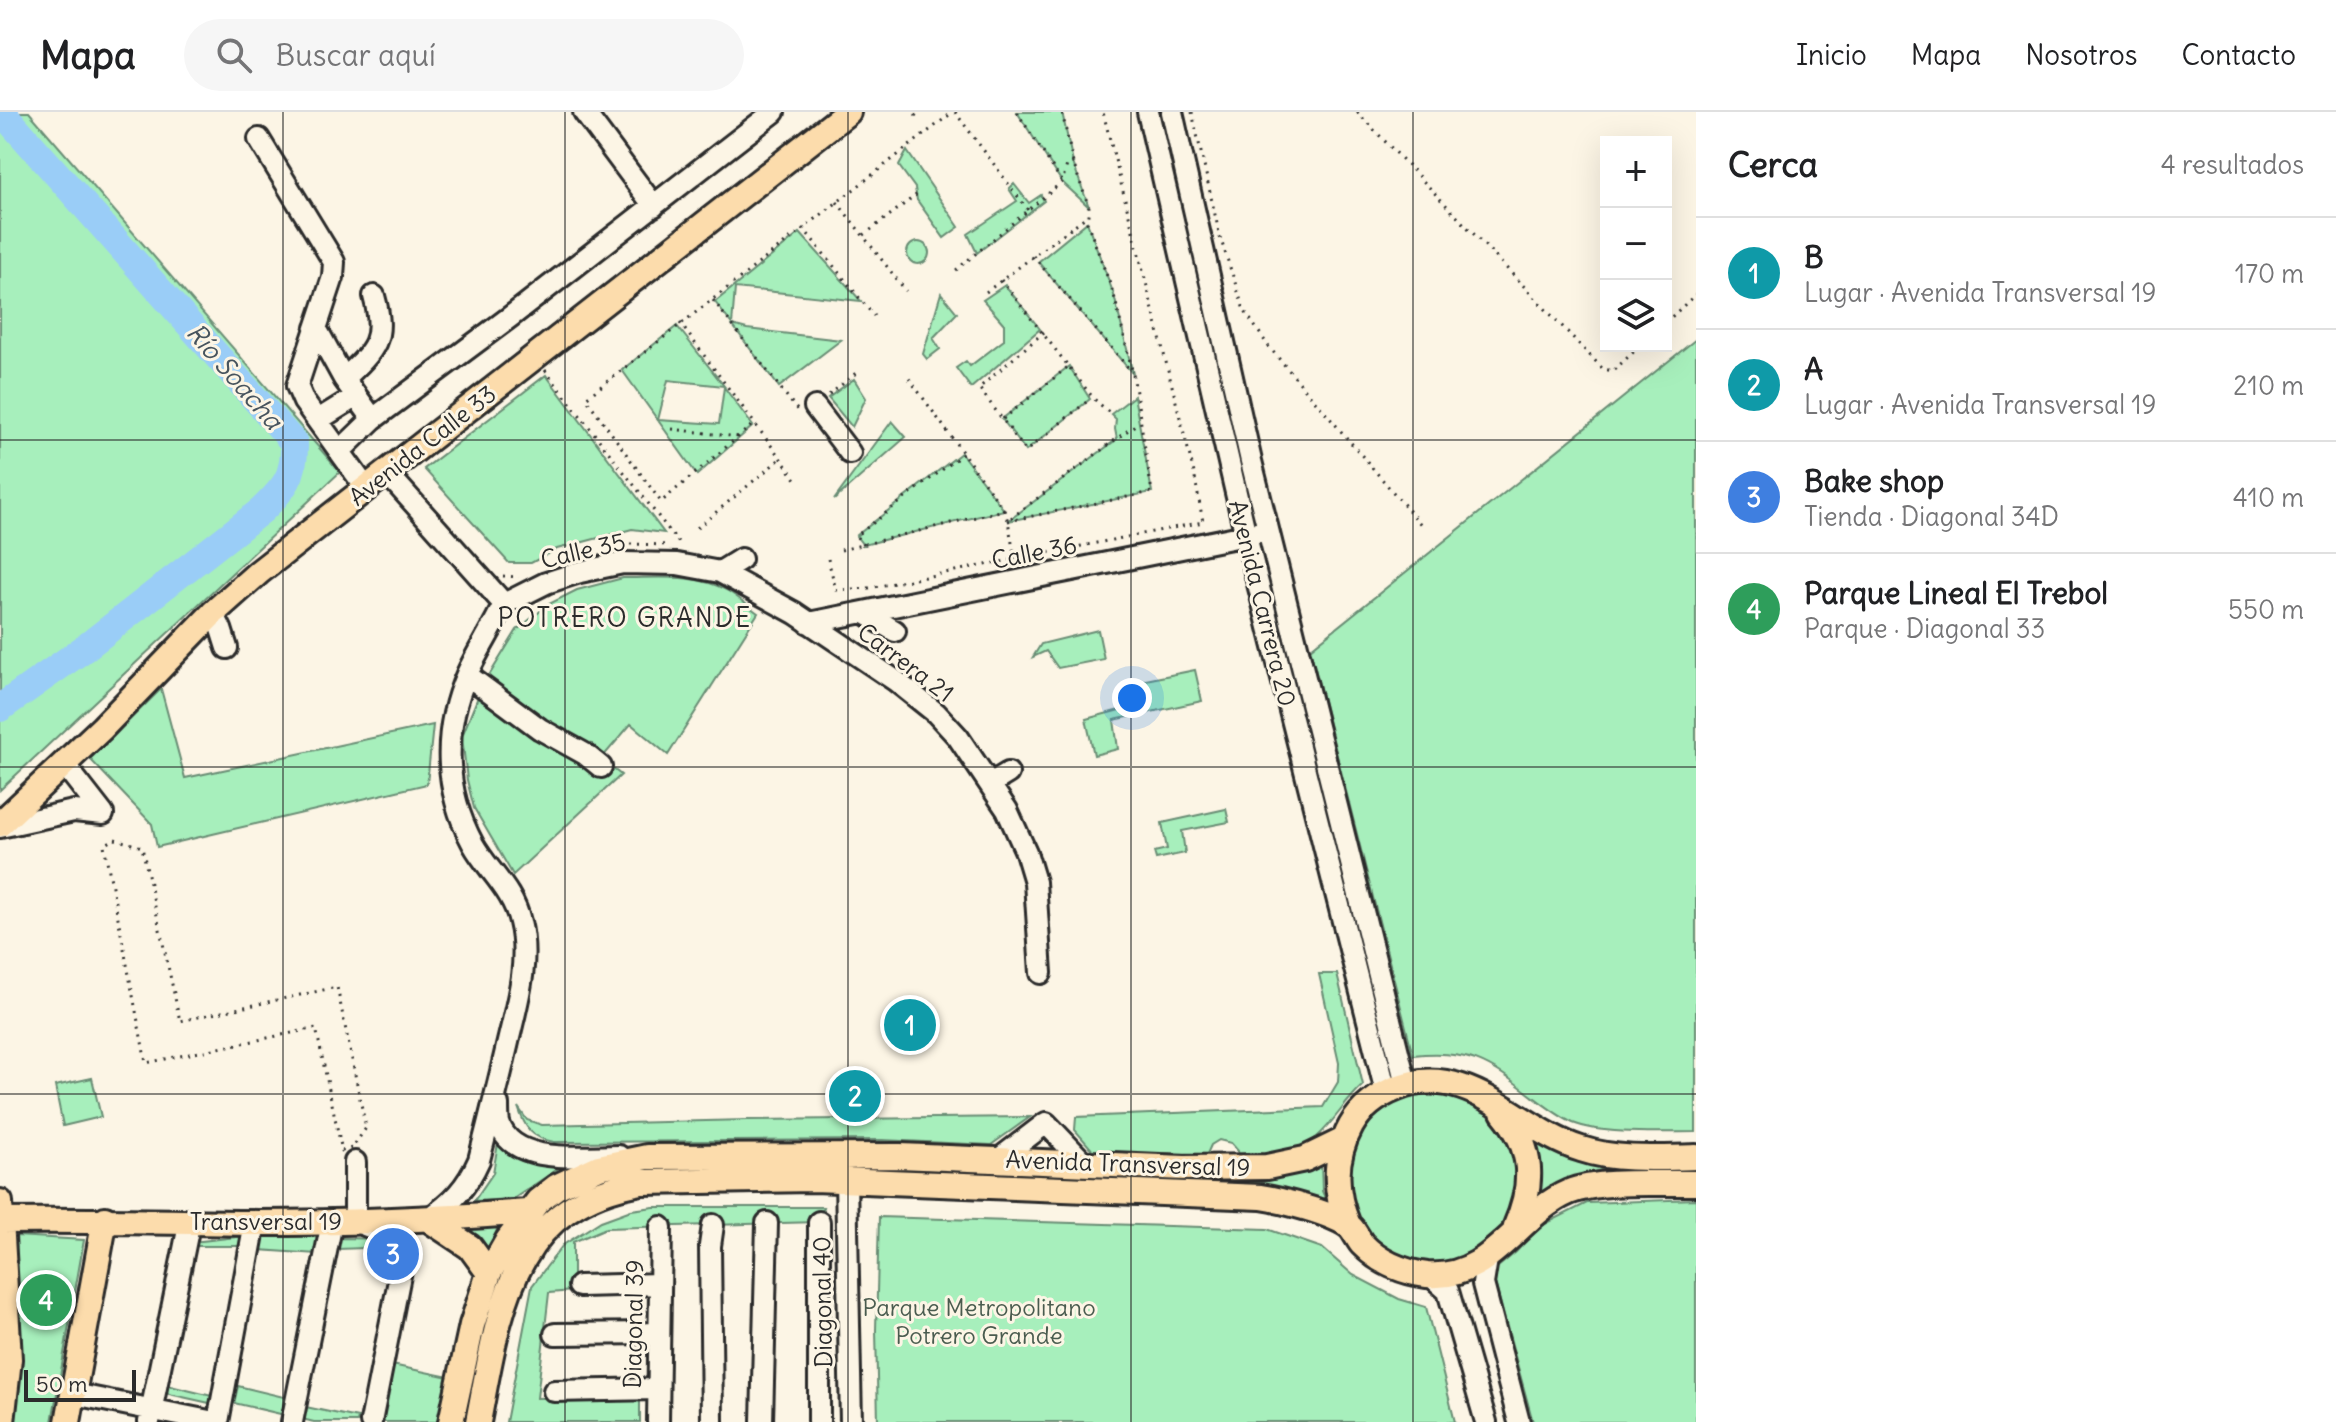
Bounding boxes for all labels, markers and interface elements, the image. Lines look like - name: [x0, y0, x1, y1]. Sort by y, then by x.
- search box: [184, 19, 744, 91]
- text: Mapa: [40, 32, 136, 79]
- icon: search: [212, 33, 256, 77]
- text: Buscar aquí: [276, 36, 436, 74]
- text: Inicio: [1796, 37, 1867, 73]
- text: Mapa: [1911, 37, 1981, 73]
- text: Nosotros: [2025, 37, 2137, 73]
- text: Contacto: [2181, 37, 2296, 73]
- map controls: [1600, 136, 1672, 352]
- button: +: [1600, 136, 1672, 208]
- text: Cerca: [1728, 143, 1818, 186]
- text: 4 resultados: [2161, 148, 2304, 181]
- button: −: [1600, 208, 1672, 280]
- text: B: [1804, 238, 1824, 276]
- text: 1: [1749, 257, 1759, 290]
- text: 170 m: [2235, 257, 2304, 290]
- text: Lugar · Avenida Transversal 19: [1804, 276, 2156, 309]
- button: layers: [1600, 280, 1672, 352]
- water label: Río Soacha: [180, 316, 291, 437]
- text: A: [1804, 350, 1823, 388]
- text: 2: [1747, 369, 1761, 402]
- text: 210 m: [2233, 369, 2304, 402]
- street label: Avenida Calle 33: [342, 378, 502, 512]
- text: Lugar · Avenida Transversal 19: [1804, 388, 2156, 421]
- text: Bake shop: [1804, 462, 1944, 500]
- text: 3: [1747, 481, 1761, 514]
- text: 410 m: [2233, 481, 2304, 514]
- street label: Avenida Carrera 20: [1223, 497, 1303, 709]
- text: Tienda · Diagonal 34D: [1804, 500, 2059, 533]
- street label: Calle 35: [538, 526, 628, 574]
- street label: Calle 36: [989, 529, 1079, 575]
- text: Parque Lineal El Trebol: [1804, 574, 2108, 612]
- text: 4: [1746, 593, 1762, 626]
- text: 550 m: [2228, 593, 2304, 626]
- district label: POTRERO GRANDE: [498, 601, 752, 634]
- text: Parque · Diagonal 33: [1804, 612, 2045, 645]
- street label: Carrera 21: [852, 616, 960, 708]
- your location: [1112, 678, 1152, 718]
- pin: 1: [884, 995, 936, 1055]
- pin: 2: [829, 1066, 881, 1126]
- street label: Avenida Transversal 19: [1005, 1144, 1251, 1182]
- street label: Transversal 19: [190, 1206, 342, 1236]
- pin: 3: [367, 1224, 419, 1284]
- street label: Diagonal 40: [806, 1236, 838, 1368]
- street label: Diagonal 39: [617, 1259, 649, 1389]
- pin: 4: [20, 1270, 72, 1330]
- park label: Parque Metropolitano Potrero Grande: [862, 1292, 1096, 1350]
- scale bar: [24, 1366, 136, 1402]
- text: 50 m: [36, 1370, 88, 1398]

